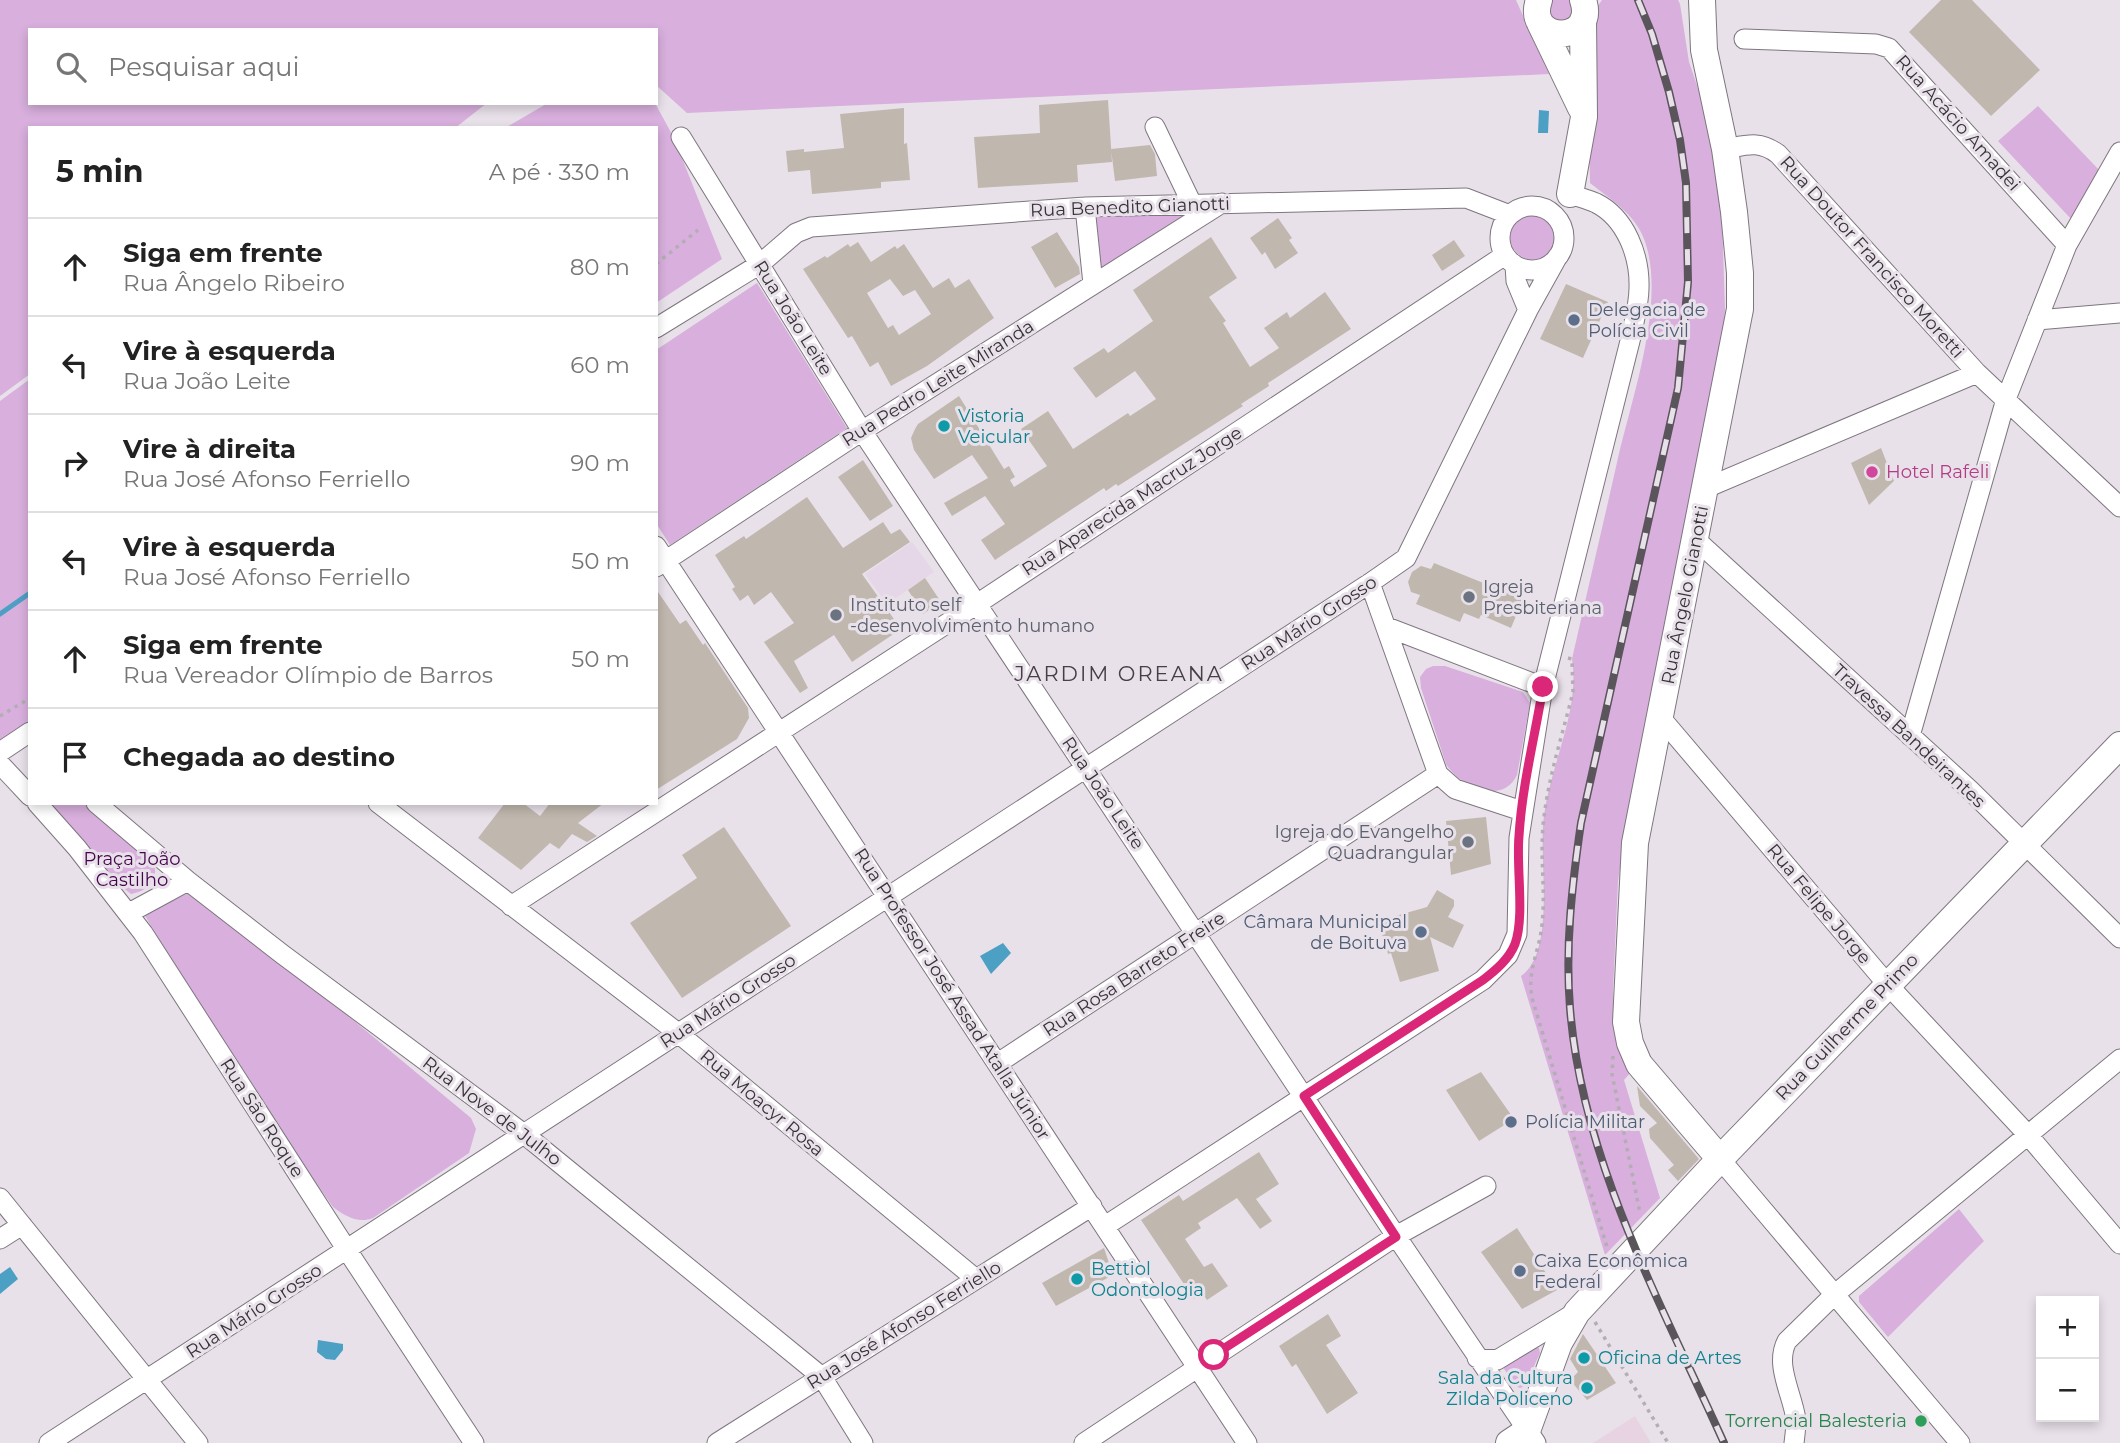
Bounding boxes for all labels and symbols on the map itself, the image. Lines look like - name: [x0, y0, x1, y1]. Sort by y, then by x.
- street label: Rua Acácio Amadei: [1891, 50, 2025, 196]
- street label: Rua Doutor Francisco Moretti: [1775, 151, 1969, 363]
- street label: Rua Benedito Gianotti: [1030, 193, 1230, 221]
- street label: Rua João Leite: [749, 257, 837, 380]
- place label: Delegacia de Polícia Civil: [1588, 299, 1706, 342]
- marker: Delegacia de Polícia Civil: [1566, 312, 1582, 328]
- street label: Rua Pedro Leite Miranda: [838, 315, 1038, 451]
- place label: Vistoria Veicular: [958, 405, 1030, 448]
- marker: Vistoria Veicular: [936, 418, 952, 434]
- street label: Rua Aparecida Macruz Jorge: [1018, 421, 1246, 580]
- place label: Hotel Rafeli: [1886, 461, 1989, 483]
- marker: Hotel Rafeli: [1864, 464, 1880, 480]
- street label: Rua Ângelo Gianotti: [1657, 504, 1713, 686]
- street label: Rua Mário Grosso: [1237, 571, 1381, 675]
- place label: Igreja Presbiteriana: [1483, 576, 1602, 619]
- marker: Igreja Presbiteriana: [1461, 589, 1477, 605]
- place label: Instituto self -desenvolvimento humano: [850, 594, 1095, 637]
- marker: Instituto self -desenvolvimento humano: [828, 607, 844, 623]
- street label: Travessa Bandeirantes: [1828, 660, 1990, 813]
- district label: JARDIM OREANA: [1013, 661, 1224, 686]
- route end: [1527, 671, 1558, 702]
- street label: Rua João Leite: [1057, 732, 1149, 854]
- place label: Igreja do Evangelho Quadrangular: [1274, 821, 1454, 864]
- marker: Igreja do Evangelho Quadrangular: [1460, 834, 1476, 850]
- street label: Rua Felipe Jorge: [1762, 839, 1876, 969]
- street label: Rua Professor José Assad Atalla Júnior: [849, 844, 1055, 1144]
- park label: Praça João Castilho: [83, 848, 181, 891]
- street label: Rua Rosa Barreto Freire: [1039, 907, 1229, 1041]
- place label: Câmara Municipal de Boituva: [1243, 911, 1407, 954]
- marker: Câmara Municipal de Boituva: [1413, 924, 1429, 940]
- street label: Rua Mário Grosso: [656, 949, 800, 1053]
- street label: Rua Guilherme Primo: [1771, 949, 1923, 1105]
- street label: Rua Moacyr Rosa: [696, 1045, 828, 1161]
- street label: Rua Nove de Julho: [418, 1052, 566, 1170]
- street label: Rua São Roque: [215, 1054, 309, 1182]
- place label: Polícia Militar: [1525, 1111, 1645, 1133]
- marker: Polícia Militar: [1503, 1114, 1519, 1130]
- place label: Caixa Econômica Federal: [1534, 1250, 1688, 1293]
- street label: Rua José Afonso Ferriello: [803, 1256, 1005, 1394]
- place label: Bettiol Odontologia: [1091, 1258, 1204, 1301]
- street label: Rua Mário Grosso: [182, 1259, 326, 1363]
- marker: Caixa Econômica Federal: [1512, 1263, 1528, 1279]
- marker: Bettiol Odontologia: [1069, 1271, 1085, 1287]
- route start: [1198, 1339, 1229, 1370]
- place label: Oficina de Artes: [1598, 1347, 1742, 1369]
- marker: Oficina de Artes: [1576, 1350, 1592, 1366]
- place label: Sala da Cultura Zilda Policeno: [1438, 1367, 1573, 1410]
- marker: Sala da Cultura Zilda Policeno: [1579, 1380, 1595, 1396]
- place label: Torrencial Balesteria: [1725, 1410, 1907, 1432]
- marker: Torrencial Balesteria: [1913, 1413, 1929, 1429]

